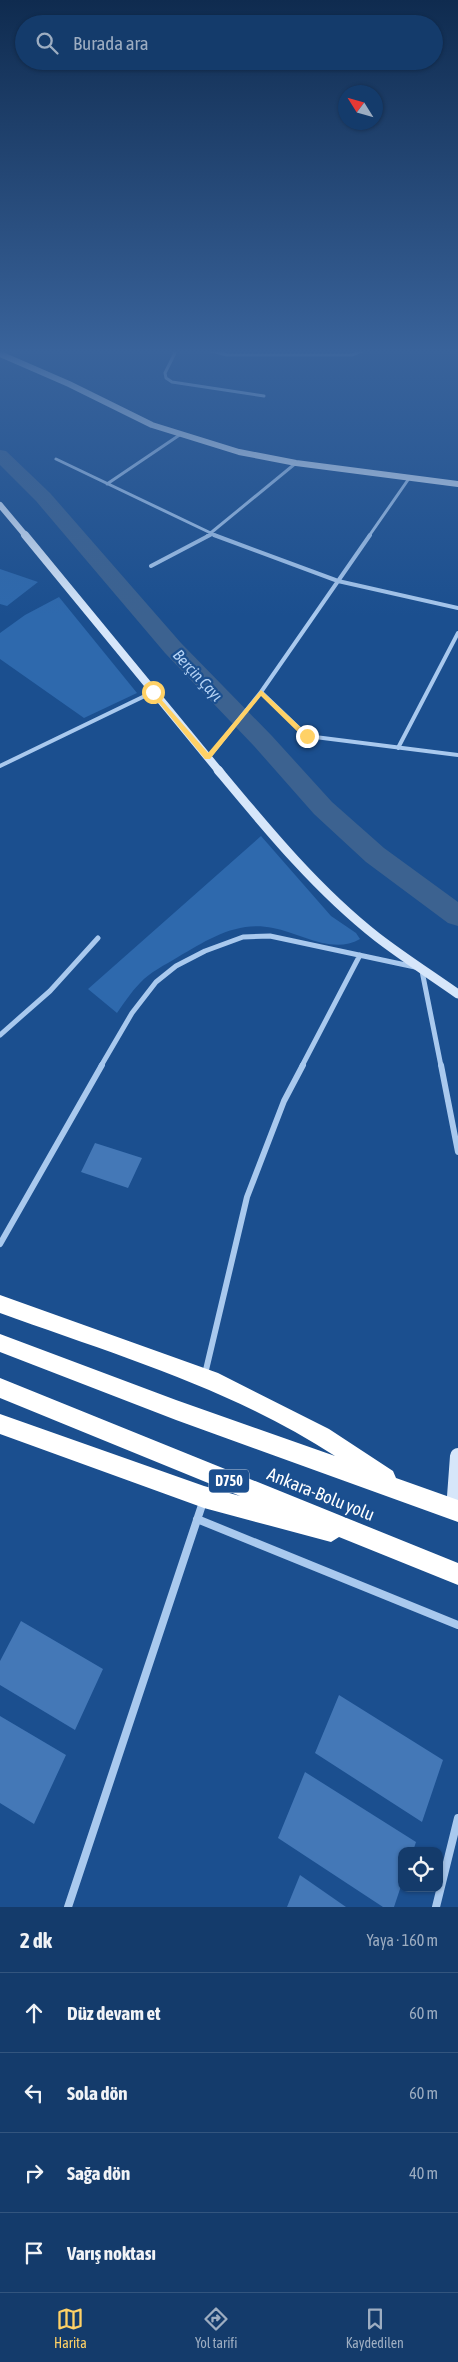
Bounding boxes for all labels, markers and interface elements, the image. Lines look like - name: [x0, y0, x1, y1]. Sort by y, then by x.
- search box: [15, 15, 443, 70]
- icon: search: [33, 29, 61, 57]
- text: Burada ara: [73, 32, 149, 54]
- north arrow: [338, 85, 383, 130]
- water label: Berçin Çayı: [169, 646, 226, 705]
- route start: [142, 681, 165, 704]
- route end: [296, 725, 319, 748]
- street label: Ankara-Bolu yolu: [264, 1463, 378, 1525]
- road number: D750: [209, 1470, 249, 1492]
- map controls: [398, 1847, 443, 1892]
- button: locate: [398, 1847, 443, 1892]
- text: 2 dk: [20, 1928, 52, 1952]
- text: Yaya · 160 m: [366, 1931, 438, 1949]
- icon: ahead: [20, 1999, 48, 2027]
- text: Düz devam et: [67, 2002, 161, 2024]
- text: 60 m: [409, 2004, 438, 2022]
- icon: left: [20, 2079, 48, 2107]
- text: Sola dön: [67, 2082, 128, 2104]
- text: 60 m: [409, 2084, 438, 2102]
- icon: right: [20, 2159, 48, 2187]
- text: Sağa dön: [67, 2162, 130, 2184]
- text: 40 m: [409, 2164, 438, 2182]
- icon: arrive: [20, 2239, 48, 2267]
- text: Varış noktası: [67, 2242, 156, 2264]
- tab: Harita: [54, 2305, 87, 2351]
- tab: Yol tarifi: [195, 2305, 237, 2351]
- tab: Kaydedilen: [346, 2305, 404, 2351]

